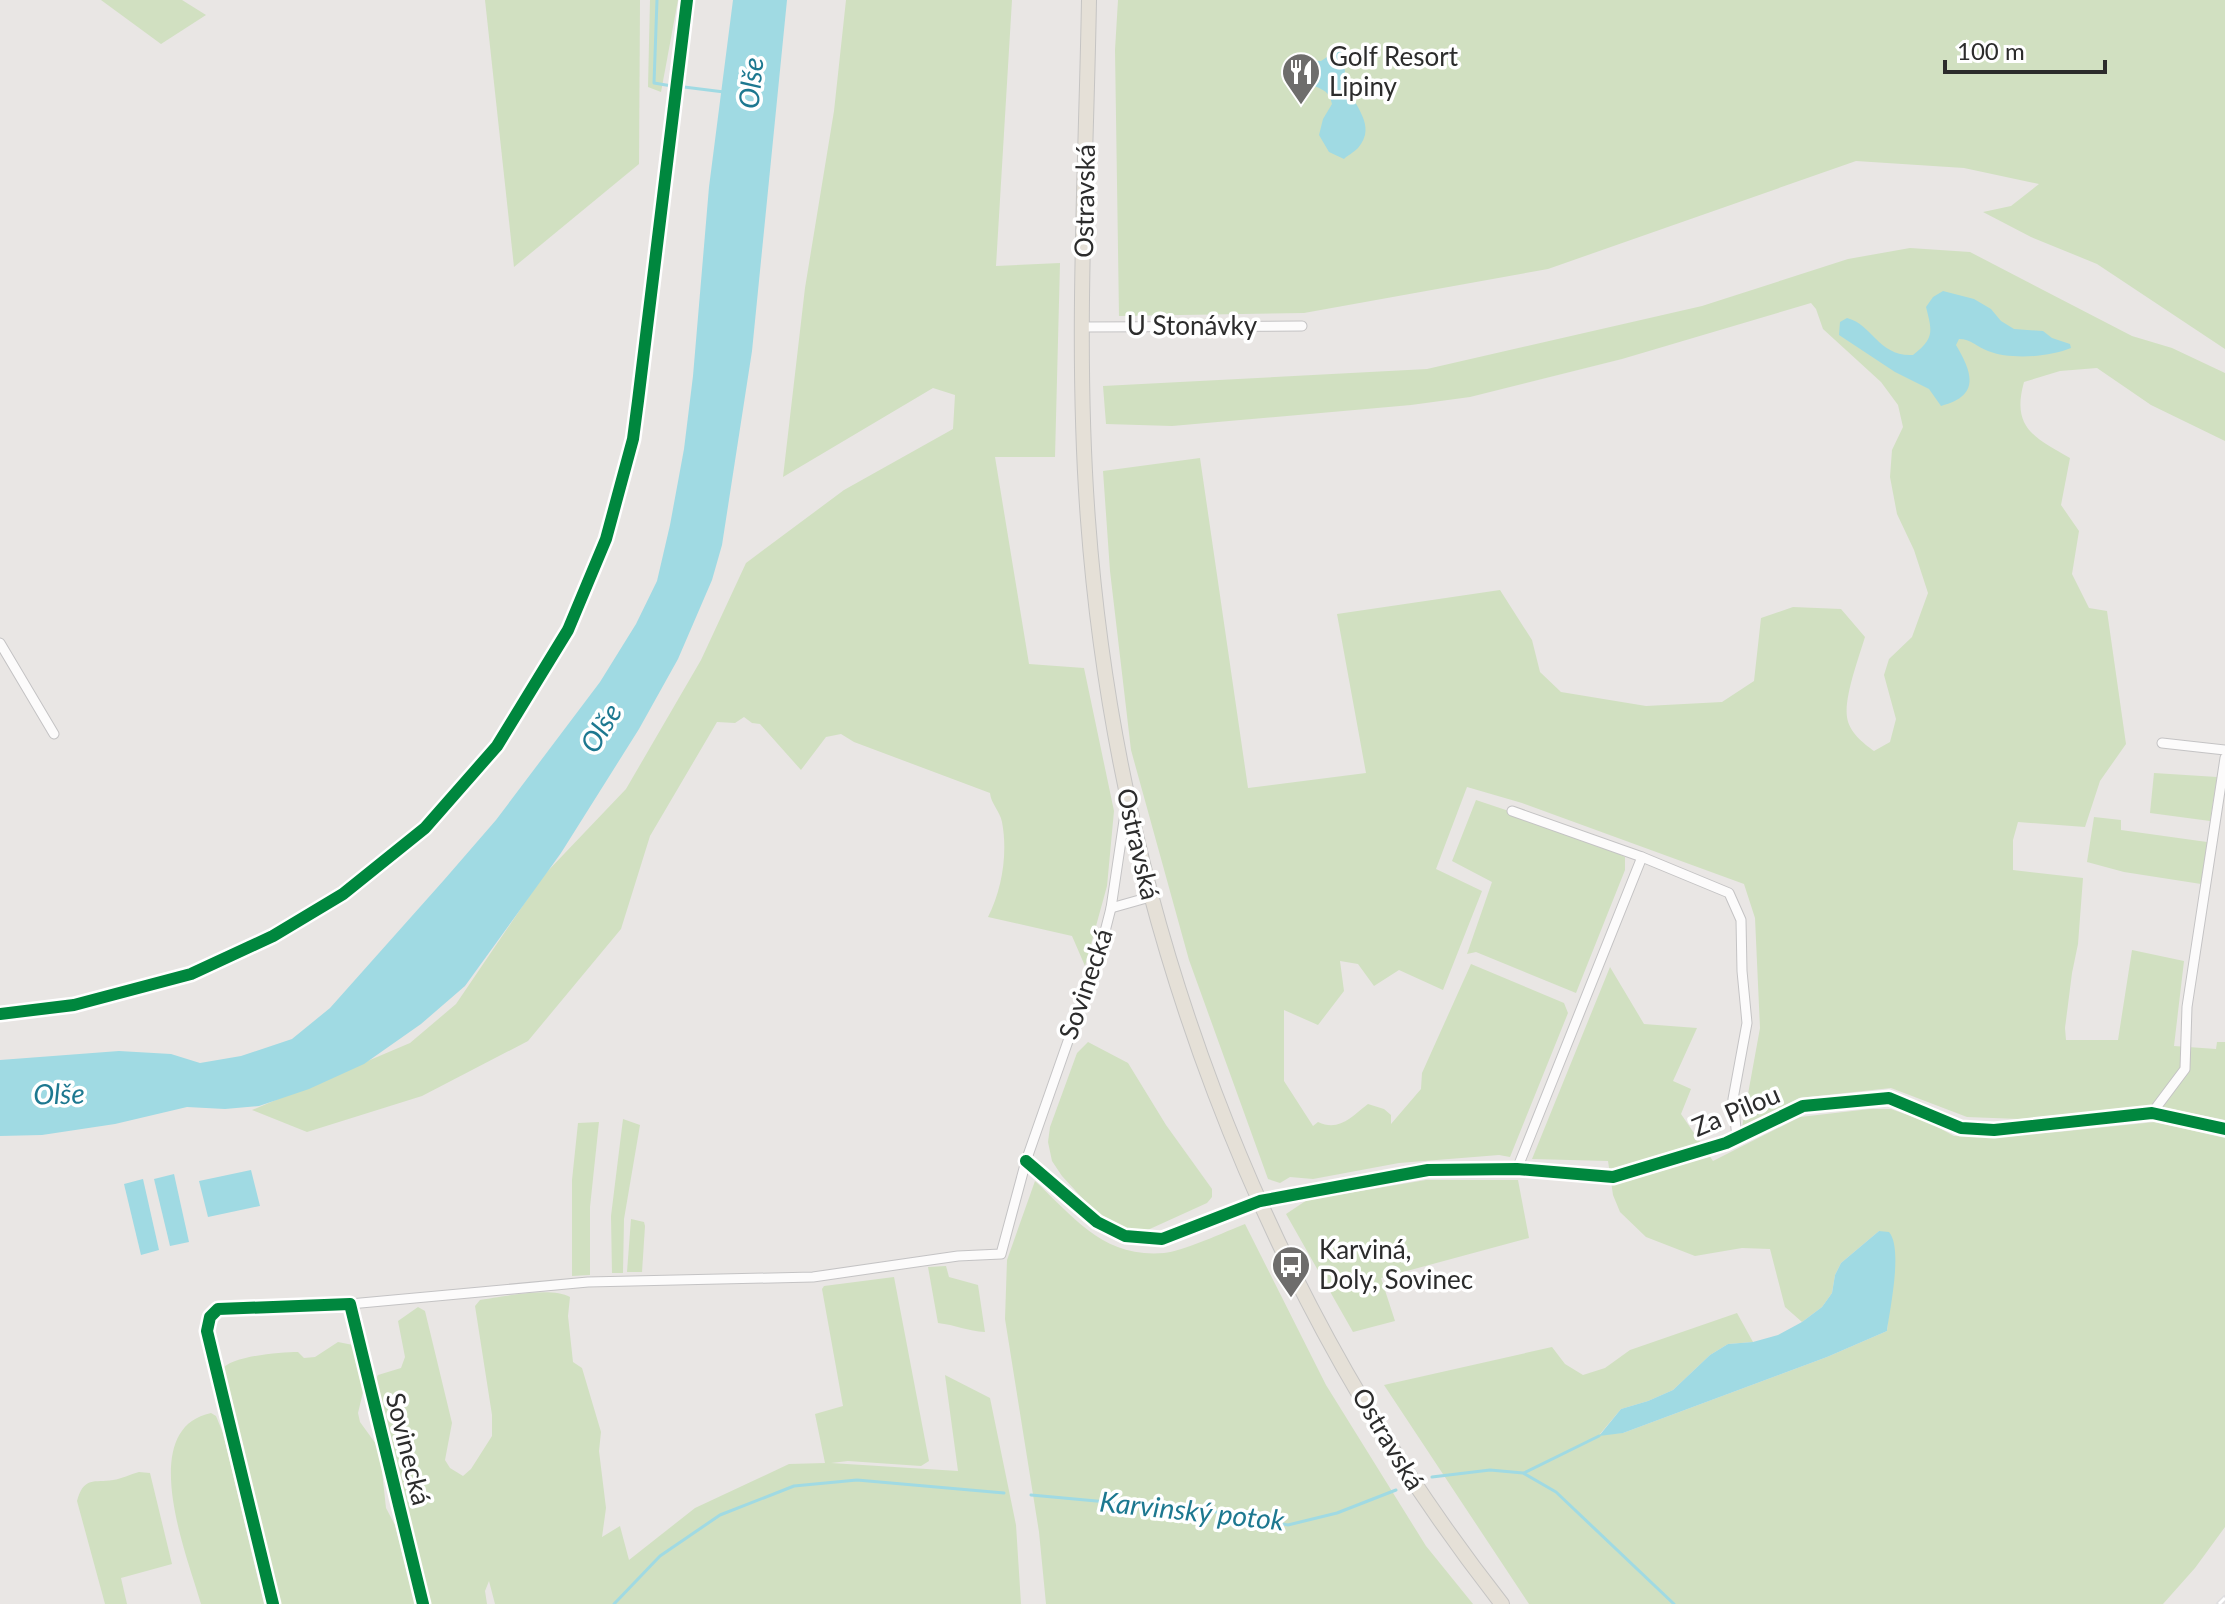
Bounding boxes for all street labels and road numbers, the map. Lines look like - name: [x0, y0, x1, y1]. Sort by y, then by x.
- street label: Ostravská: [1067, 144, 1101, 258]
- street label: U Stonávky: [1127, 309, 1258, 341]
- street label: Ostravská: [1111, 785, 1167, 903]
- street label: Sovinecká: [1051, 924, 1119, 1043]
- street label: Za Pilou: [1687, 1077, 1784, 1143]
- street label: Ostravská: [1346, 1382, 1432, 1495]
- street label: Sovinecká: [380, 1389, 438, 1508]

